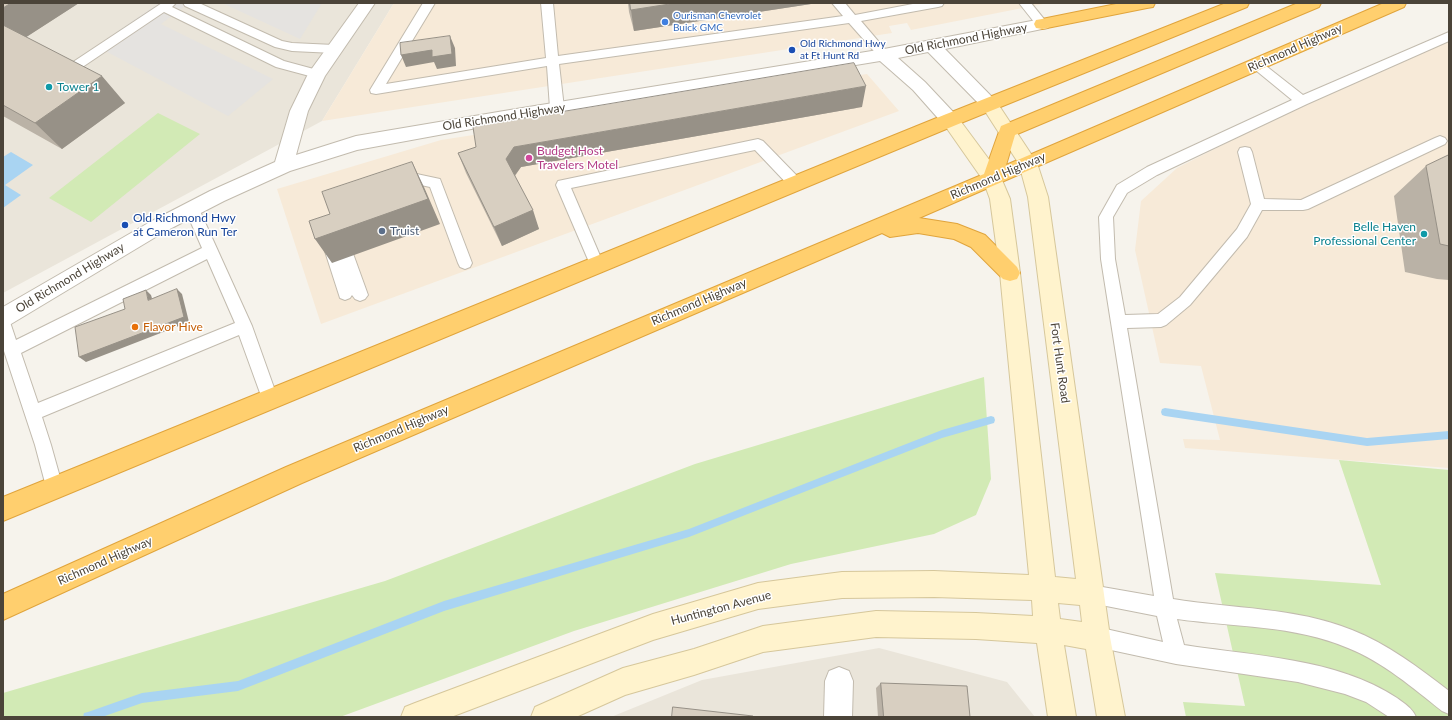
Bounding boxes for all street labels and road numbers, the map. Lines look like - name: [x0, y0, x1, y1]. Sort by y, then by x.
- street label: Old Richmond Highway: [904, 20, 1028, 58]
- street label: Richmond Highway: [1245, 21, 1345, 75]
- street label: Old Richmond Highway: [442, 100, 566, 134]
- street label: Richmond Highway: [948, 149, 1048, 203]
- street label: Old Richmond Highway: [13, 240, 127, 316]
- street label: Richmond Highway: [649, 275, 749, 329]
- street label: Fort Hunt Road: [1047, 322, 1073, 404]
- street label: Richmond Highway: [351, 402, 451, 456]
- street label: Richmond Highway: [55, 534, 155, 588]
- street label: Huntington Avenue: [669, 588, 773, 628]

